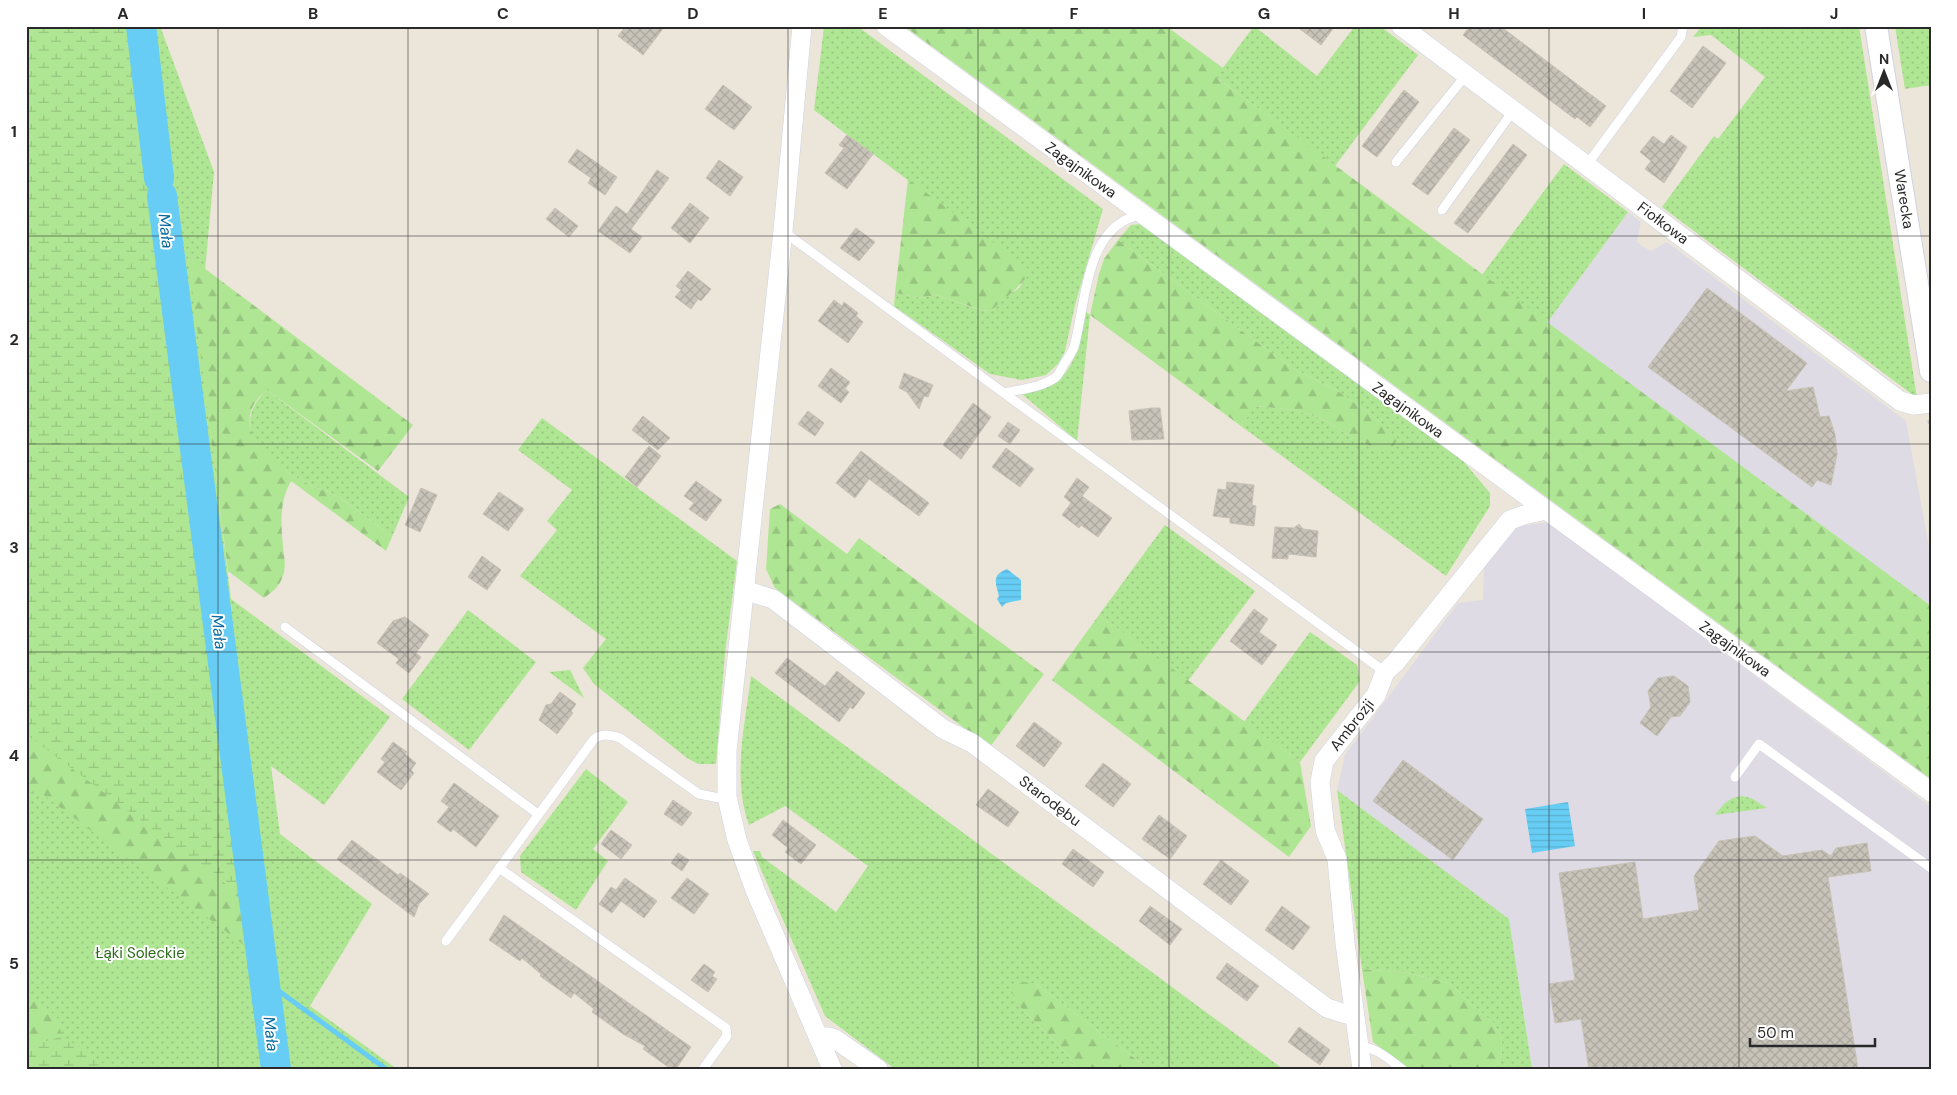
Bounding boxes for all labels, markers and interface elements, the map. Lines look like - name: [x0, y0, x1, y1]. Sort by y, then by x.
- text: A: [117, 3, 129, 24]
- text: B: [308, 3, 318, 24]
- text: C: [497, 3, 509, 24]
- text: D: [687, 3, 699, 24]
- text: E: [878, 3, 888, 24]
- text: F: [1070, 3, 1079, 24]
- text: G: [1258, 3, 1270, 24]
- text: H: [1448, 3, 1460, 24]
- text: I: [1642, 3, 1646, 24]
- text: J: [1830, 3, 1838, 24]
- north arrow: [1860, 48, 1910, 98]
- text: N: [1879, 50, 1889, 68]
- text: 1: [11, 121, 17, 142]
- street label: Zagajnikowa: [1041, 137, 1121, 203]
- street label: Warecka: [1889, 168, 1919, 230]
- street label: Fiołkowa: [1633, 197, 1693, 249]
- water label: Mała: [153, 212, 179, 250]
- text: 2: [9, 329, 19, 350]
- street label: Zagajnikowa: [1368, 377, 1448, 443]
- text: 3: [9, 537, 19, 558]
- water label: Mała: [206, 613, 232, 651]
- street label: Zagajnikowa: [1695, 616, 1775, 682]
- street label: Ambrozji: [1325, 695, 1379, 755]
- text: 4: [9, 745, 19, 766]
- street label: Starodębu: [1015, 771, 1085, 831]
- park label: Łąki Soleckie: [95, 943, 185, 963]
- text: 5: [9, 953, 19, 974]
- water label: Mała: [258, 1015, 284, 1053]
- scale bar: [1750, 1015, 1874, 1047]
- text: 50 m: [1757, 1023, 1794, 1043]

